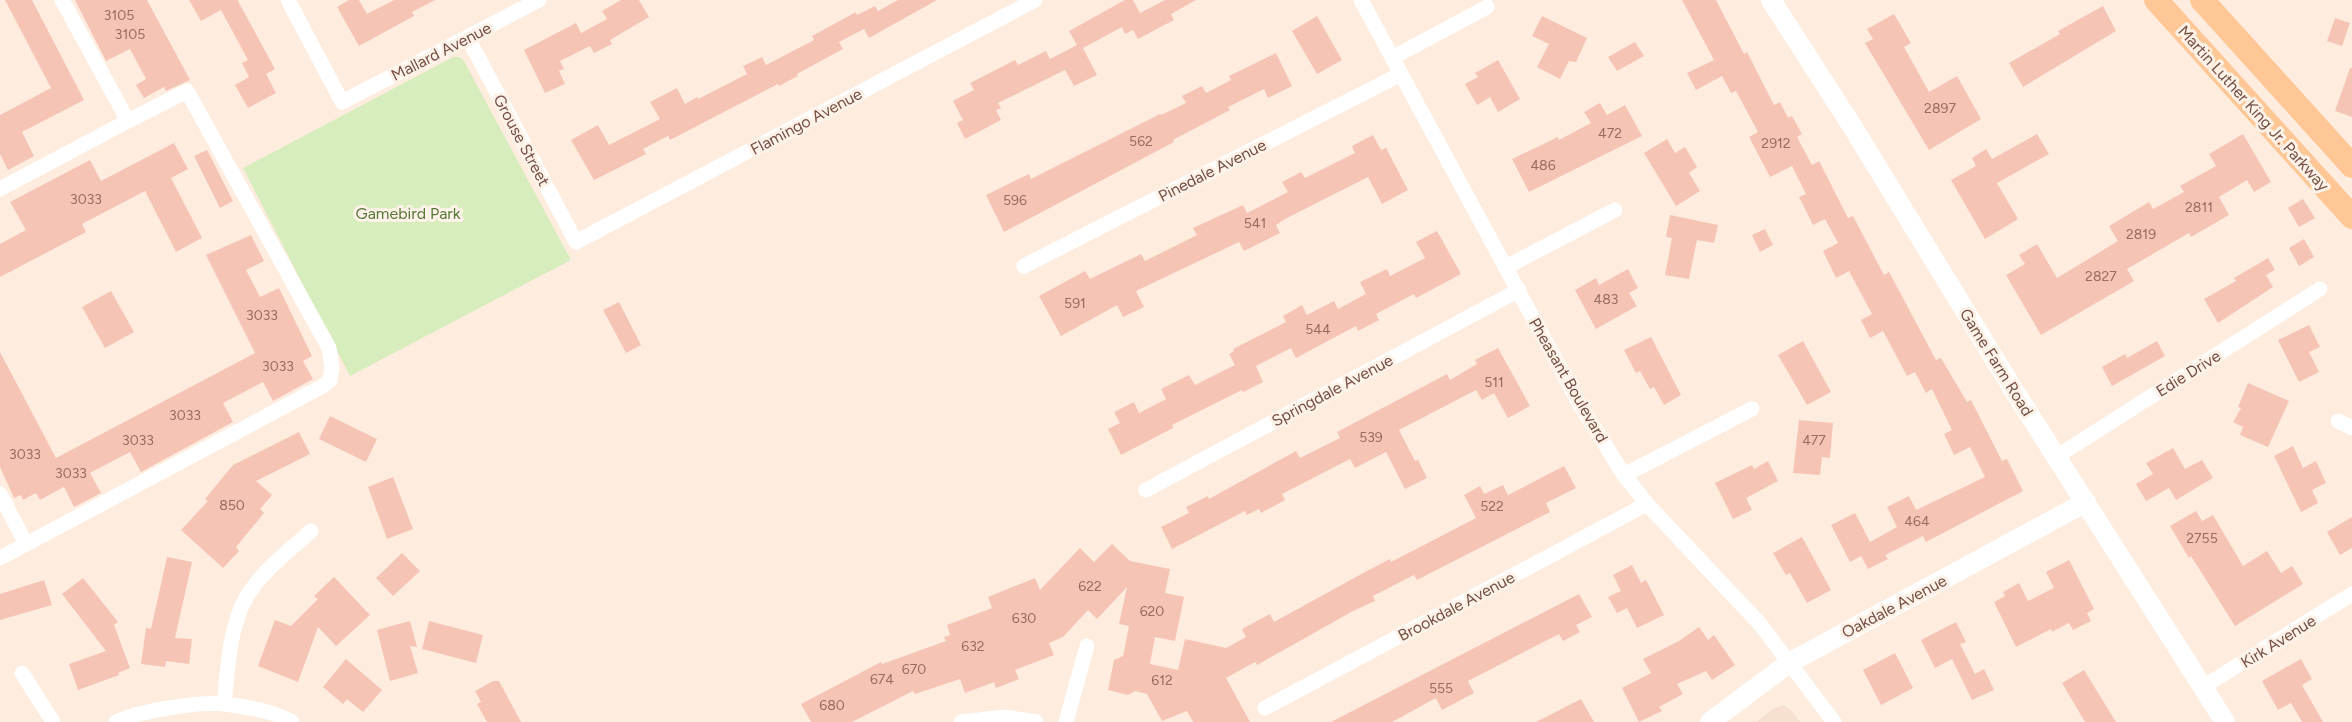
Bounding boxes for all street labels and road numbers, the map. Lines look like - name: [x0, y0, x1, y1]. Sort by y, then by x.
- street label: Mallard Avenue: [388, 18, 495, 85]
- street label: Martin Luther King Jr. Parkway: [2174, 22, 2333, 195]
- street label: Flamingo Avenue: [747, 84, 865, 159]
- street label: Grouse Street: [490, 91, 554, 189]
- street label: Pinedale Avenue: [1155, 135, 1270, 206]
- street label: Game Farm Road: [1956, 305, 2037, 420]
- street label: Pheasant Boulevard: [1525, 315, 1612, 446]
- street label: Edie Drive: [2153, 346, 2224, 401]
- street label: Springdale Avenue: [1268, 350, 1396, 430]
- street label: Brookdale Avenue: [1395, 568, 1518, 645]
- street label: Oakdale Avenue: [1839, 571, 1950, 642]
- street label: Kirk Avenue: [2237, 611, 2319, 672]

